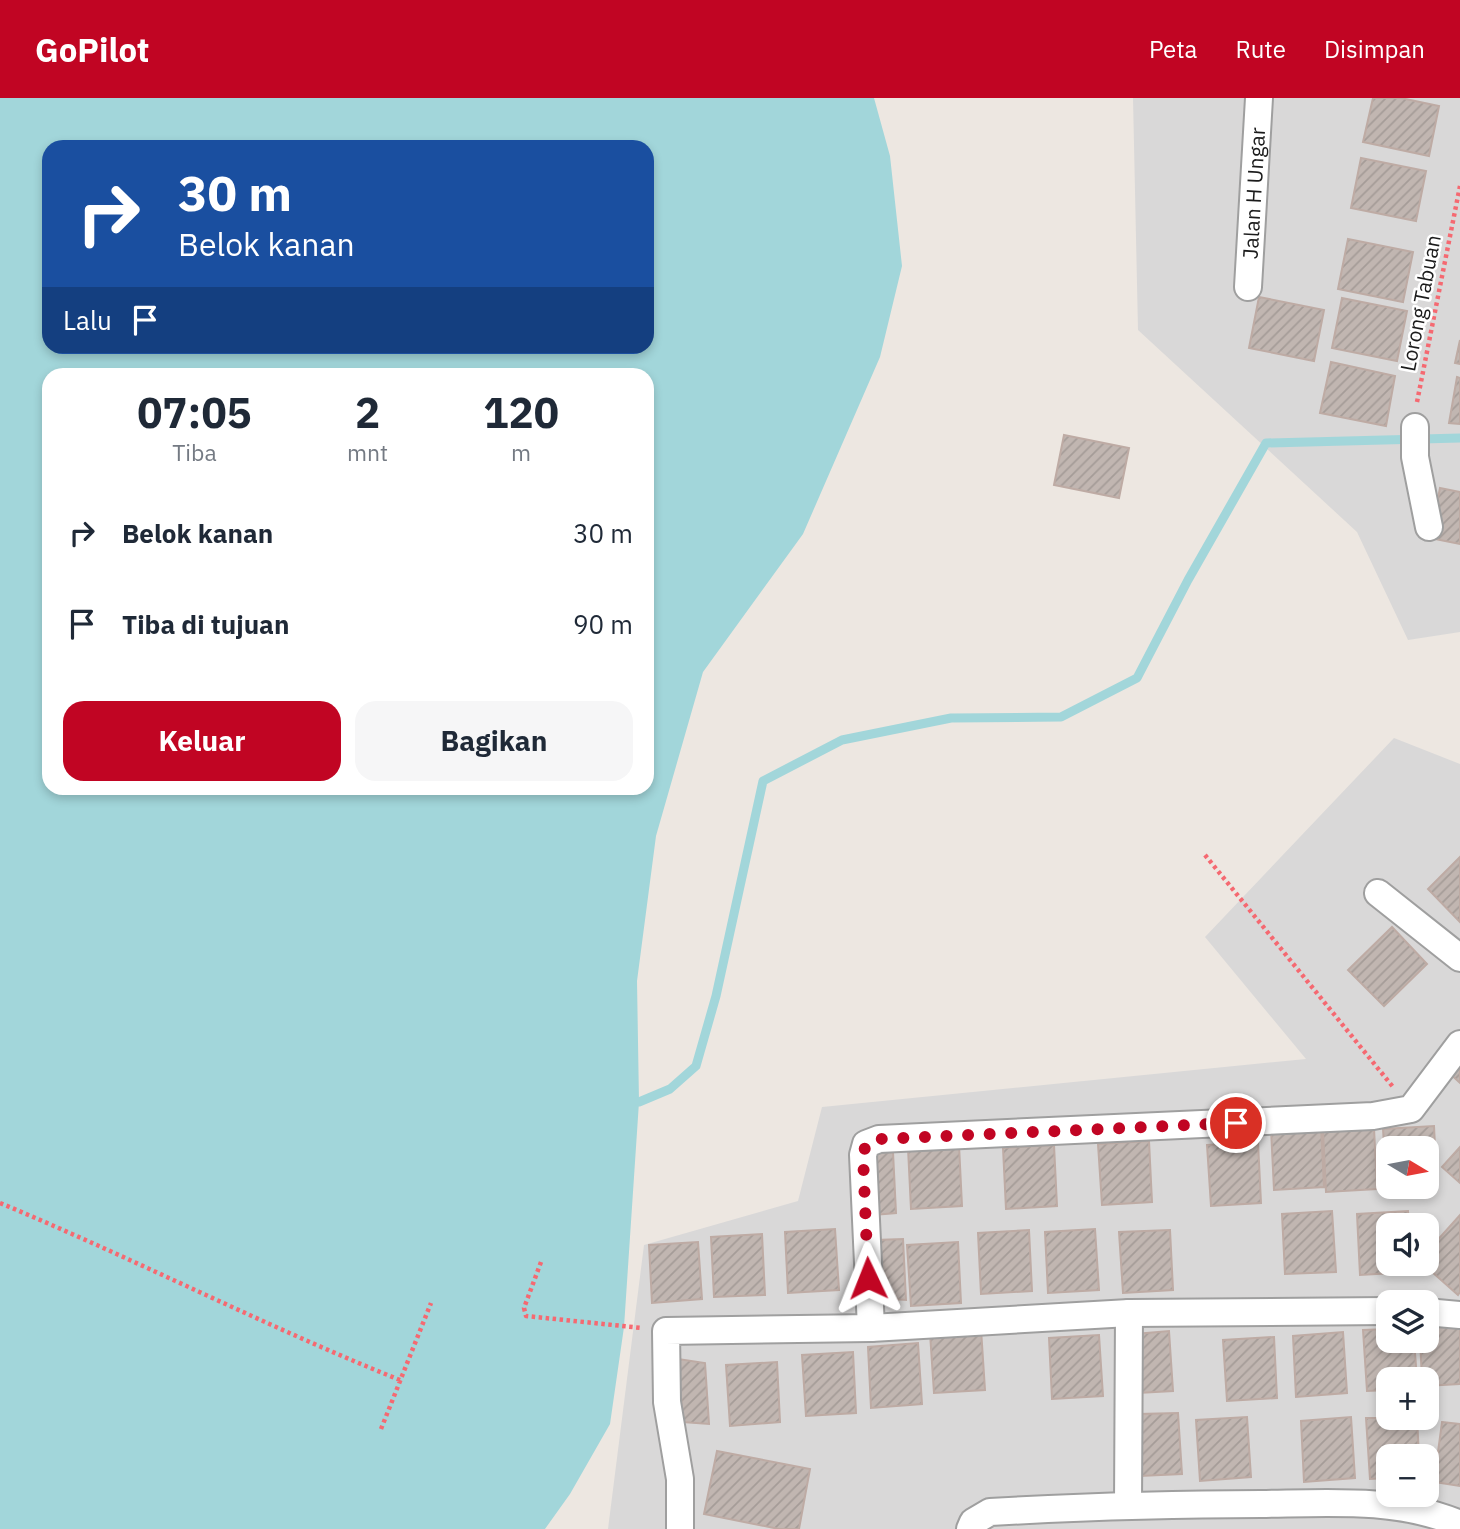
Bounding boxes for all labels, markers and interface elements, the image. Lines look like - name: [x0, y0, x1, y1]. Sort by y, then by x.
- text: GoPilot: [35, 28, 149, 71]
- text: Peta: [1149, 33, 1197, 65]
- text: Rute: [1235, 33, 1286, 65]
- text: Disimpan: [1324, 33, 1425, 65]
- street label: Jalan H Ungar: [1236, 126, 1271, 260]
- text: 30 m: [178, 161, 292, 224]
- icon: right: [63, 168, 154, 259]
- text: Belok kanan: [178, 223, 355, 265]
- street label: Lorong Tabuan: [1393, 232, 1447, 374]
- icon: arrive: [126, 301, 164, 339]
- text: Lalu: [63, 303, 112, 337]
- text: 07:05: [137, 385, 252, 440]
- text: 2: [355, 385, 380, 440]
- text: 120: [483, 385, 559, 440]
- text: Tiba: [172, 437, 217, 467]
- text: mnt: [347, 437, 388, 467]
- text: m: [511, 437, 531, 467]
- icon: right: [63, 514, 101, 552]
- text: Belok kanan: [122, 516, 273, 550]
- text: 30 m: [573, 516, 633, 550]
- icon: arrive: [63, 605, 101, 643]
- text: Tiba di tujuan: [122, 607, 289, 641]
- text: 90 m: [573, 607, 633, 641]
- button: Keluar: [63, 701, 341, 781]
- button: Bagikan: [355, 701, 633, 781]
- pin: [1206, 1093, 1266, 1153]
- icon: arrive: [1217, 1104, 1255, 1142]
- north arrow: [1376, 1136, 1438, 1199]
- map controls: [1376, 1136, 1439, 1507]
- button: sound: [1376, 1213, 1439, 1276]
- position arrow: [831, 1241, 905, 1315]
- button: layers: [1376, 1290, 1439, 1353]
- button: +: [1376, 1367, 1439, 1430]
- button: −: [1376, 1444, 1439, 1507]

